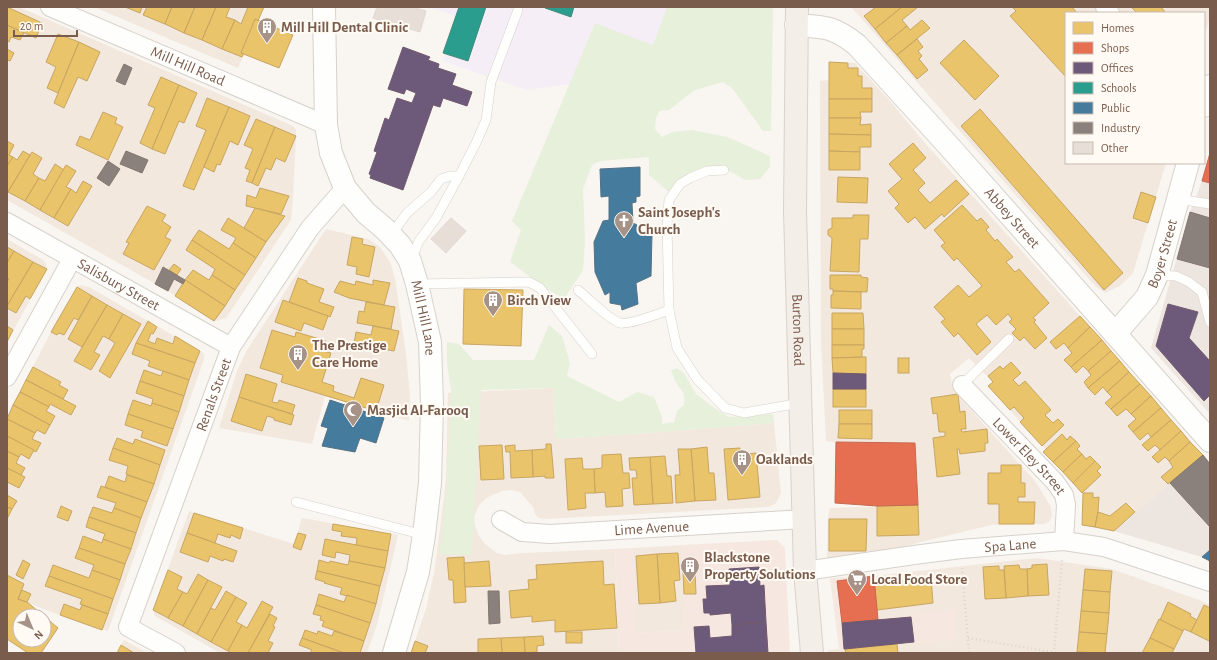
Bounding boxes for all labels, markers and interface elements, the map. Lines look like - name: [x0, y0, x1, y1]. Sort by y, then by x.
- scale bar: [14, 12, 77, 38]
- legend: [1065, 12, 1205, 164]
- building icon: Mill Hill Dental Clinic: [256, 16, 278, 44]
- text: 20 m: [20, 20, 43, 32]
- place label: Mill Hill Dental Clinic: [281, 20, 408, 35]
- text: Homes: [1101, 22, 1134, 34]
- text: Shops: [1101, 42, 1129, 54]
- street label: Mill Hill Road: [149, 44, 227, 88]
- text: Offices: [1101, 62, 1134, 74]
- text: Schools: [1101, 82, 1136, 94]
- text: Public: [1101, 102, 1130, 114]
- text: Industry: [1101, 122, 1140, 135]
- text: Other: [1101, 142, 1128, 154]
- street label: Abbey Street: [982, 184, 1043, 251]
- place label: Saint Joseph's Church: [638, 205, 721, 237]
- church icon: Saint Joseph's Church: [613, 210, 635, 238]
- street label: Boyer Street: [1145, 218, 1180, 290]
- street label: Salisbury Street: [75, 256, 162, 313]
- street label: Mill Hill Lane: [409, 279, 438, 356]
- building icon: Birch View: [482, 289, 504, 317]
- place label: Birch View: [507, 293, 572, 308]
- street label: Burton Road: [790, 294, 807, 367]
- place label: The Prestige Care Home: [312, 338, 387, 370]
- building icon: The Prestige Care Home: [287, 343, 309, 371]
- street label: Renals Street: [193, 356, 234, 433]
- mosque icon: Masjid Al-Farooq: [342, 399, 364, 427]
- place label: Masjid Al-Farooq: [367, 403, 469, 418]
- street label: Lower Eley Street: [990, 415, 1069, 497]
- building icon: Oaklands: [731, 448, 753, 476]
- place label: Oaklands: [756, 452, 813, 467]
- street label: Lime Avenue: [614, 518, 690, 538]
- street label: Spa Lane: [984, 536, 1037, 555]
- place label: Blackstone Property Solutions: [704, 550, 816, 582]
- building icon: Blackstone Property Solutions: [679, 555, 701, 583]
- supermarket icon: Local Food Store: [846, 568, 868, 596]
- place label: Local Food Store: [871, 572, 967, 587]
- north arrow: [12, 608, 52, 648]
- text: N: [32, 628, 45, 641]

